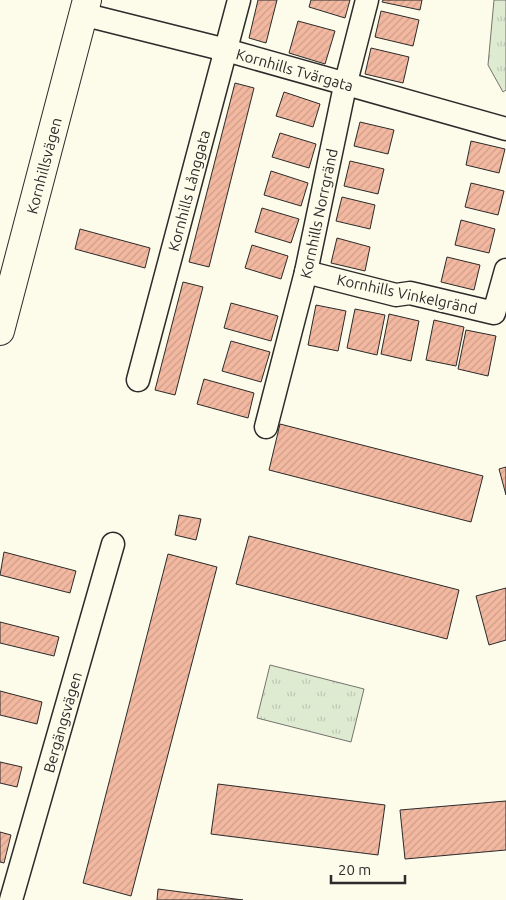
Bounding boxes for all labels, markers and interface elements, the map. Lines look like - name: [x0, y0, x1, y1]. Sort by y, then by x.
- street label: Kornhills Tvärgata: [234, 45, 355, 94]
- street label: Kornhillsvägen: [23, 116, 64, 216]
- street label: Kornhills Långgata: [164, 128, 213, 253]
- street label: Kornhills Norrgränd: [296, 147, 340, 280]
- street label: Kornhills Vinkelgränd: [335, 271, 479, 317]
- street label: Bergängsvägen: [39, 670, 84, 775]
- scale bar: [331, 852, 405, 884]
- text: 20 m: [338, 861, 371, 878]

